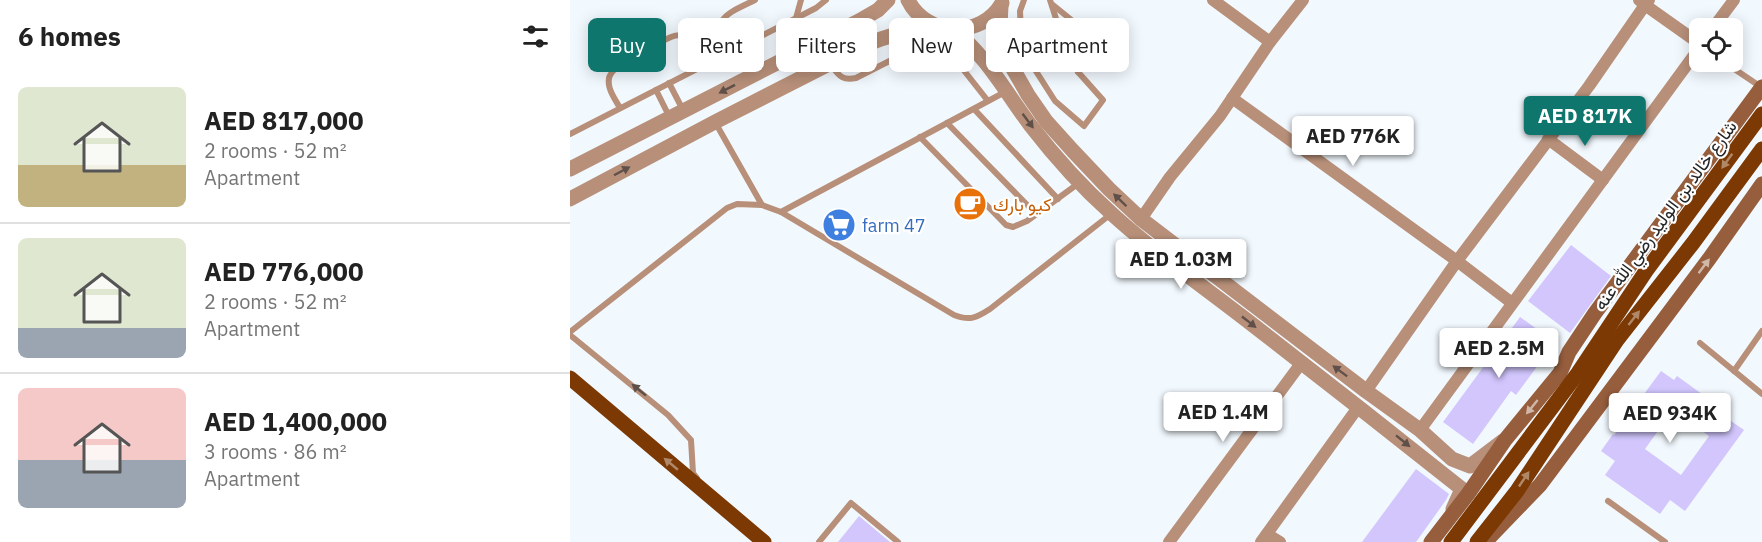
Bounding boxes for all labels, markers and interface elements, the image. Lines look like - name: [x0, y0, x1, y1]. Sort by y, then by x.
- chip: Buy: [588, 18, 666, 72]
- chip: Rent: [678, 18, 764, 72]
- chip: Filters: [776, 18, 877, 72]
- chip: New: [889, 18, 974, 72]
- chip: Apartment: [986, 18, 1129, 72]
- map controls: [1689, 18, 1743, 72]
- button: locate: [1689, 18, 1743, 72]
- text: 6 homes: [18, 19, 121, 53]
- icon: filters: [519, 20, 552, 53]
- one-way arrow: [718, 84, 735, 94]
- pin: AED 817K: [1523, 96, 1647, 147]
- text: AED 817K: [1538, 102, 1632, 129]
- text: AED 817,000: [204, 103, 364, 137]
- icon: home: [66, 111, 138, 183]
- one-way arrow: [1021, 113, 1034, 129]
- pin: AED 776K: [1291, 116, 1415, 167]
- street label: شارع خالد بن الوليد رضي الله عنه: [1588, 116, 1745, 317]
- text: AED 776K: [1306, 122, 1400, 149]
- text: 2 rooms · 52 m²: [204, 137, 347, 164]
- one-way arrow: [1722, 153, 1734, 168]
- text: Apartment: [204, 164, 300, 191]
- one-way arrow: [613, 167, 630, 176]
- cafe icon: كيو بارك: [952, 186, 988, 222]
- place label: كيو بارك: [993, 193, 1052, 216]
- one-way arrow: [1113, 193, 1128, 207]
- supermarket icon: farm 47: [821, 207, 857, 243]
- place label: farm 47: [862, 214, 926, 237]
- pin: AED 1.03M: [1112, 239, 1250, 290]
- text: AED 1.03M: [1129, 245, 1233, 272]
- text: AED 776,000: [204, 254, 364, 288]
- one-way arrow: [1697, 259, 1709, 274]
- icon: home: [66, 262, 138, 334]
- text: 2 rooms · 52 m²: [204, 288, 347, 315]
- one-way arrow: [1628, 310, 1640, 325]
- text: Apartment: [204, 315, 300, 342]
- one-way arrow: [1241, 315, 1257, 328]
- pin: AED 2.5M: [1437, 328, 1561, 379]
- text: AED 2.5M: [1453, 334, 1545, 361]
- one-way arrow: [1332, 365, 1348, 378]
- one-way arrow: [631, 384, 647, 397]
- pin: AED 1.4M: [1161, 392, 1285, 443]
- pin: AED 934K: [1608, 393, 1732, 444]
- text: AED 1.4M: [1177, 398, 1269, 425]
- one-way arrow: [1526, 399, 1539, 414]
- text: AED 934K: [1623, 399, 1717, 426]
- text: AED 1,400,000: [204, 404, 387, 438]
- icon: home: [66, 412, 138, 484]
- one-way arrow: [1395, 435, 1411, 448]
- text: 3 rooms · 86 m²: [204, 438, 347, 465]
- one-way arrow: [663, 457, 679, 470]
- text: Apartment: [204, 465, 300, 492]
- one-way arrow: [1519, 470, 1530, 487]

